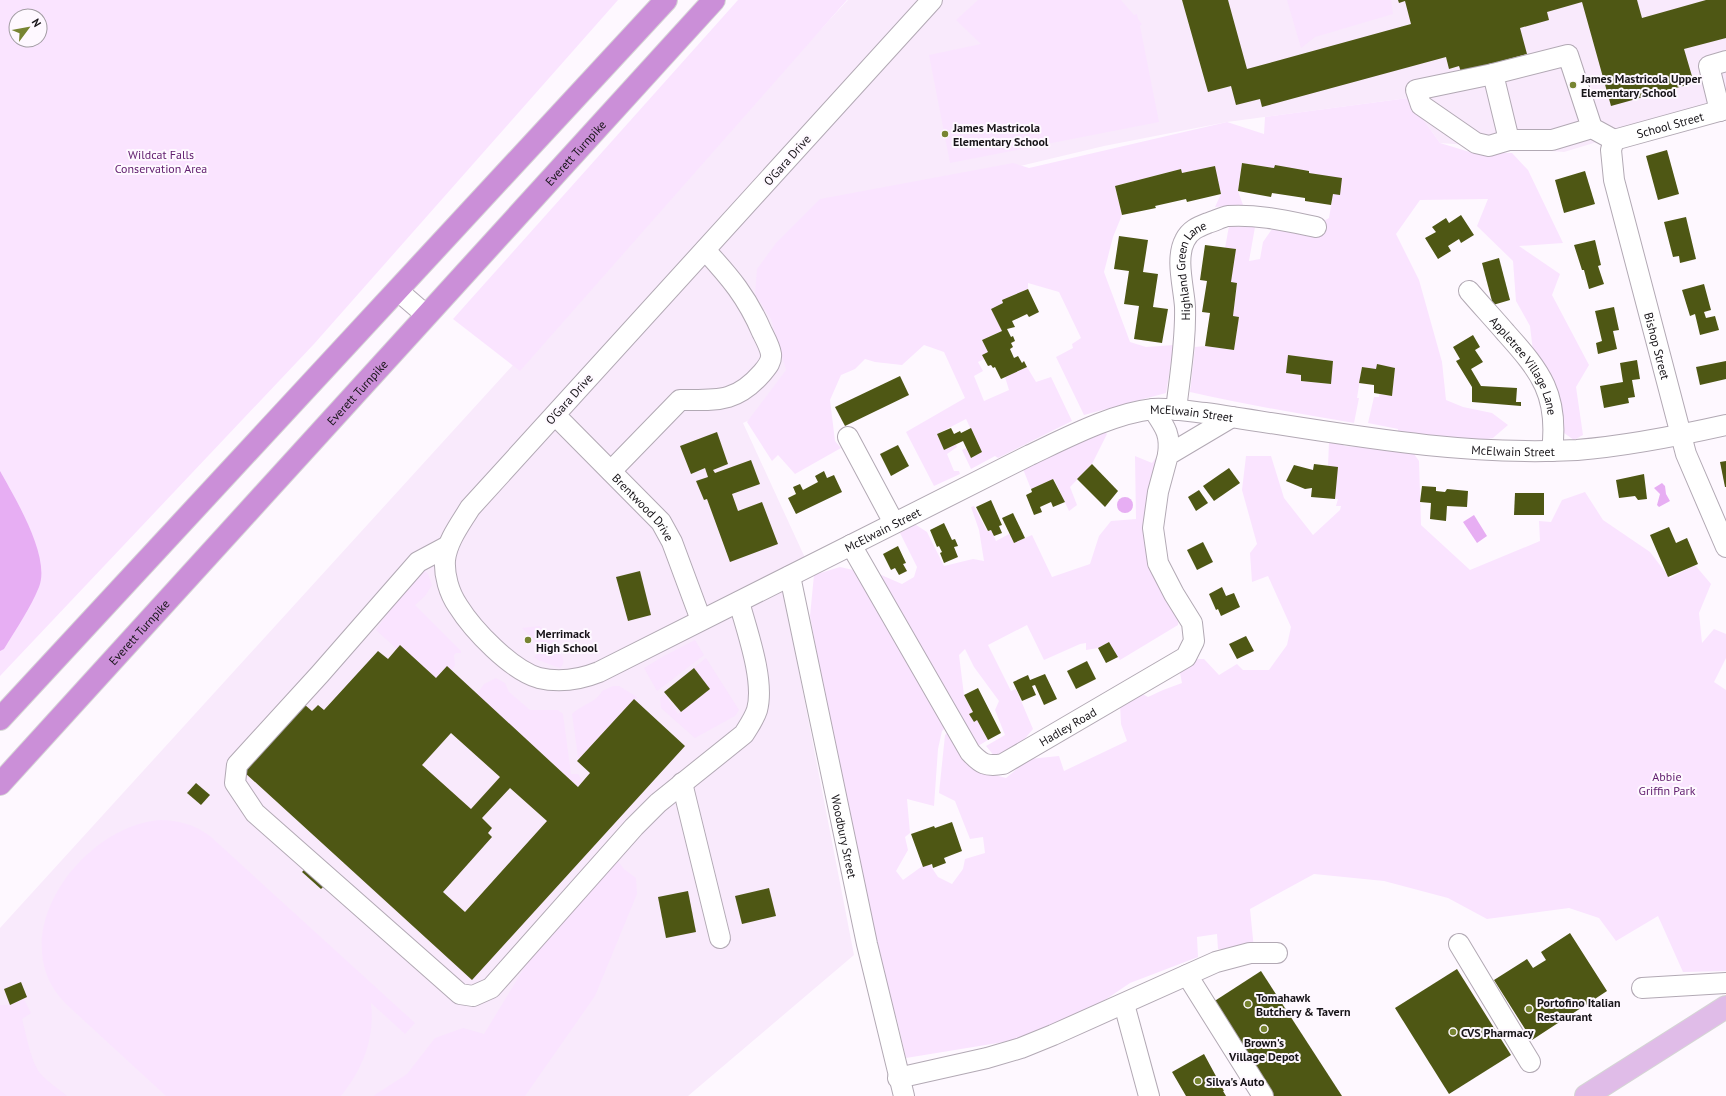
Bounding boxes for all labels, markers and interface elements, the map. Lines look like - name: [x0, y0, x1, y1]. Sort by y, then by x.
- north arrow: [8, 8, 48, 48]
- text: N: [29, 16, 44, 29]
- place label: James Mastricola Upper Elementary School: [1580, 71, 1703, 100]
- marker: James Mastricola Upper Elementary School: [1568, 80, 1578, 90]
- street label: School Street: [1635, 108, 1705, 141]
- street label: Everett Turnpike: [541, 117, 609, 188]
- place label: James Mastricola Elementary School: [952, 120, 1049, 149]
- marker: James Mastricola Elementary School: [940, 129, 950, 139]
- street label: O'Gara Drive: [760, 131, 814, 189]
- park label: Wildcat Falls Conservation Area: [115, 147, 207, 176]
- street label: Highland Green Lane: [1173, 217, 1208, 321]
- street label: Bishop Street: [1642, 311, 1674, 381]
- street label: Appletree Village Lane: [1487, 313, 1560, 416]
- street label: Everett Turnpike: [323, 356, 390, 428]
- street label: O'Gara Drive: [542, 370, 596, 428]
- street label: McElwain Street: [1150, 401, 1234, 425]
- street label: McElwain Street: [1471, 441, 1555, 459]
- street label: Brentwood Drive: [609, 470, 677, 544]
- street label: McElwain Street: [842, 504, 923, 555]
- street label: Everett Turnpike: [105, 596, 172, 668]
- place label: Merrimack High School: [536, 626, 598, 655]
- marker: Merrimack High School: [523, 635, 533, 645]
- street label: Hadley Road: [1036, 704, 1099, 749]
- park label: Abbie Griffin Park: [1639, 769, 1696, 798]
- street label: Woodbury Street: [828, 793, 861, 879]
- place label: Tomahawk Butchery & Tavern: [1256, 990, 1350, 1019]
- place label: Portofino Italian Restaurant: [1537, 995, 1621, 1024]
- marker: Tomahawk Butchery & Tavern: [1243, 999, 1253, 1009]
- marker: Portofino Italian Restaurant: [1524, 1004, 1534, 1014]
- marker: Brown's Village Depot: [1259, 1024, 1269, 1034]
- place label: CVS Pharmacy: [1461, 1025, 1534, 1040]
- marker: CVS Pharmacy: [1448, 1027, 1458, 1037]
- place label: Brown's Village Depot: [1228, 1035, 1300, 1064]
- place label: Silva's Auto: [1206, 1074, 1265, 1089]
- marker: Silva's Auto: [1193, 1076, 1203, 1086]

